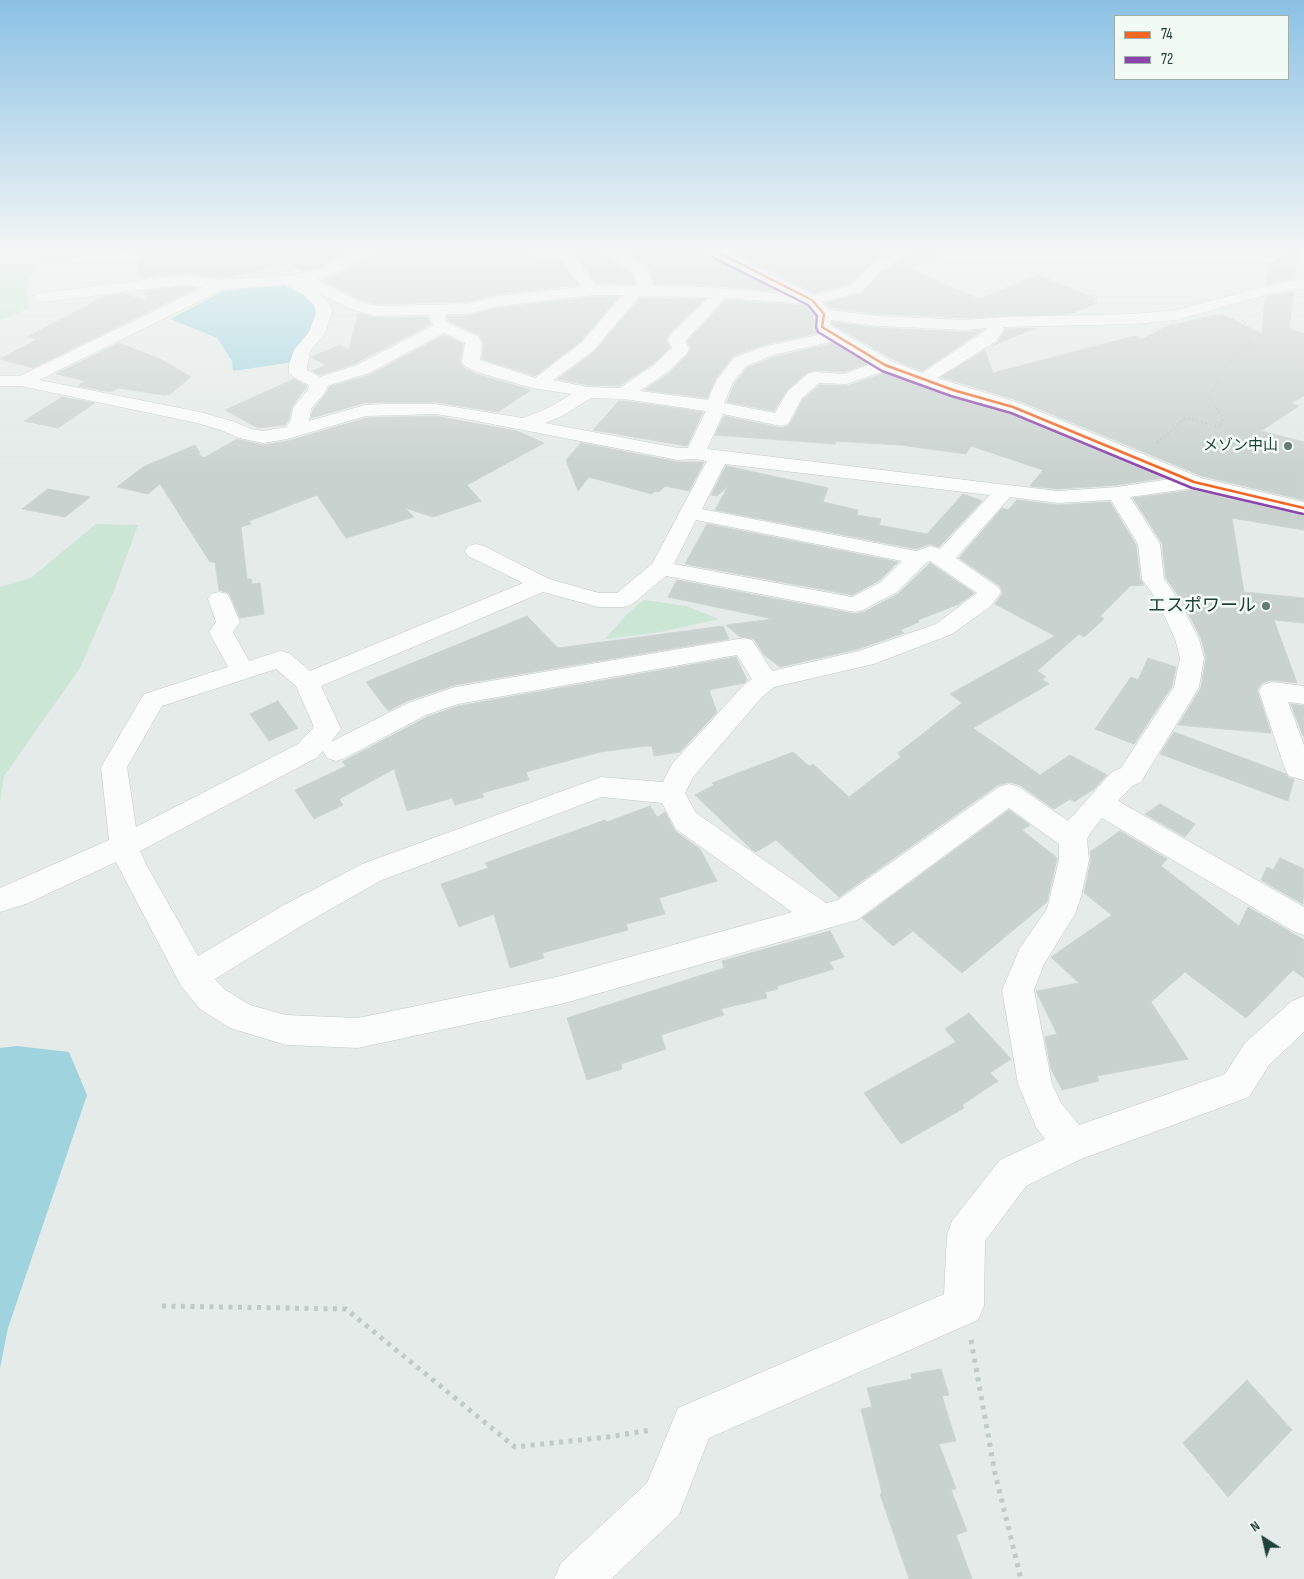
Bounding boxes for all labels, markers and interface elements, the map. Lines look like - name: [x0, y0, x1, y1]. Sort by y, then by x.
- legend: [1114, 15, 1289, 80]
- text: 74: [1161, 25, 1173, 44]
- text: 72: [1161, 50, 1173, 69]
- place label: メゾン中山: [1203, 437, 1278, 455]
- marker: メゾン中山: [1282, 440, 1294, 452]
- place label: エスポワール: [1148, 595, 1256, 617]
- marker: エスポワール: [1260, 600, 1272, 612]
- north arrow: [1239, 1514, 1289, 1564]
- text: N: [1247, 1517, 1263, 1535]

